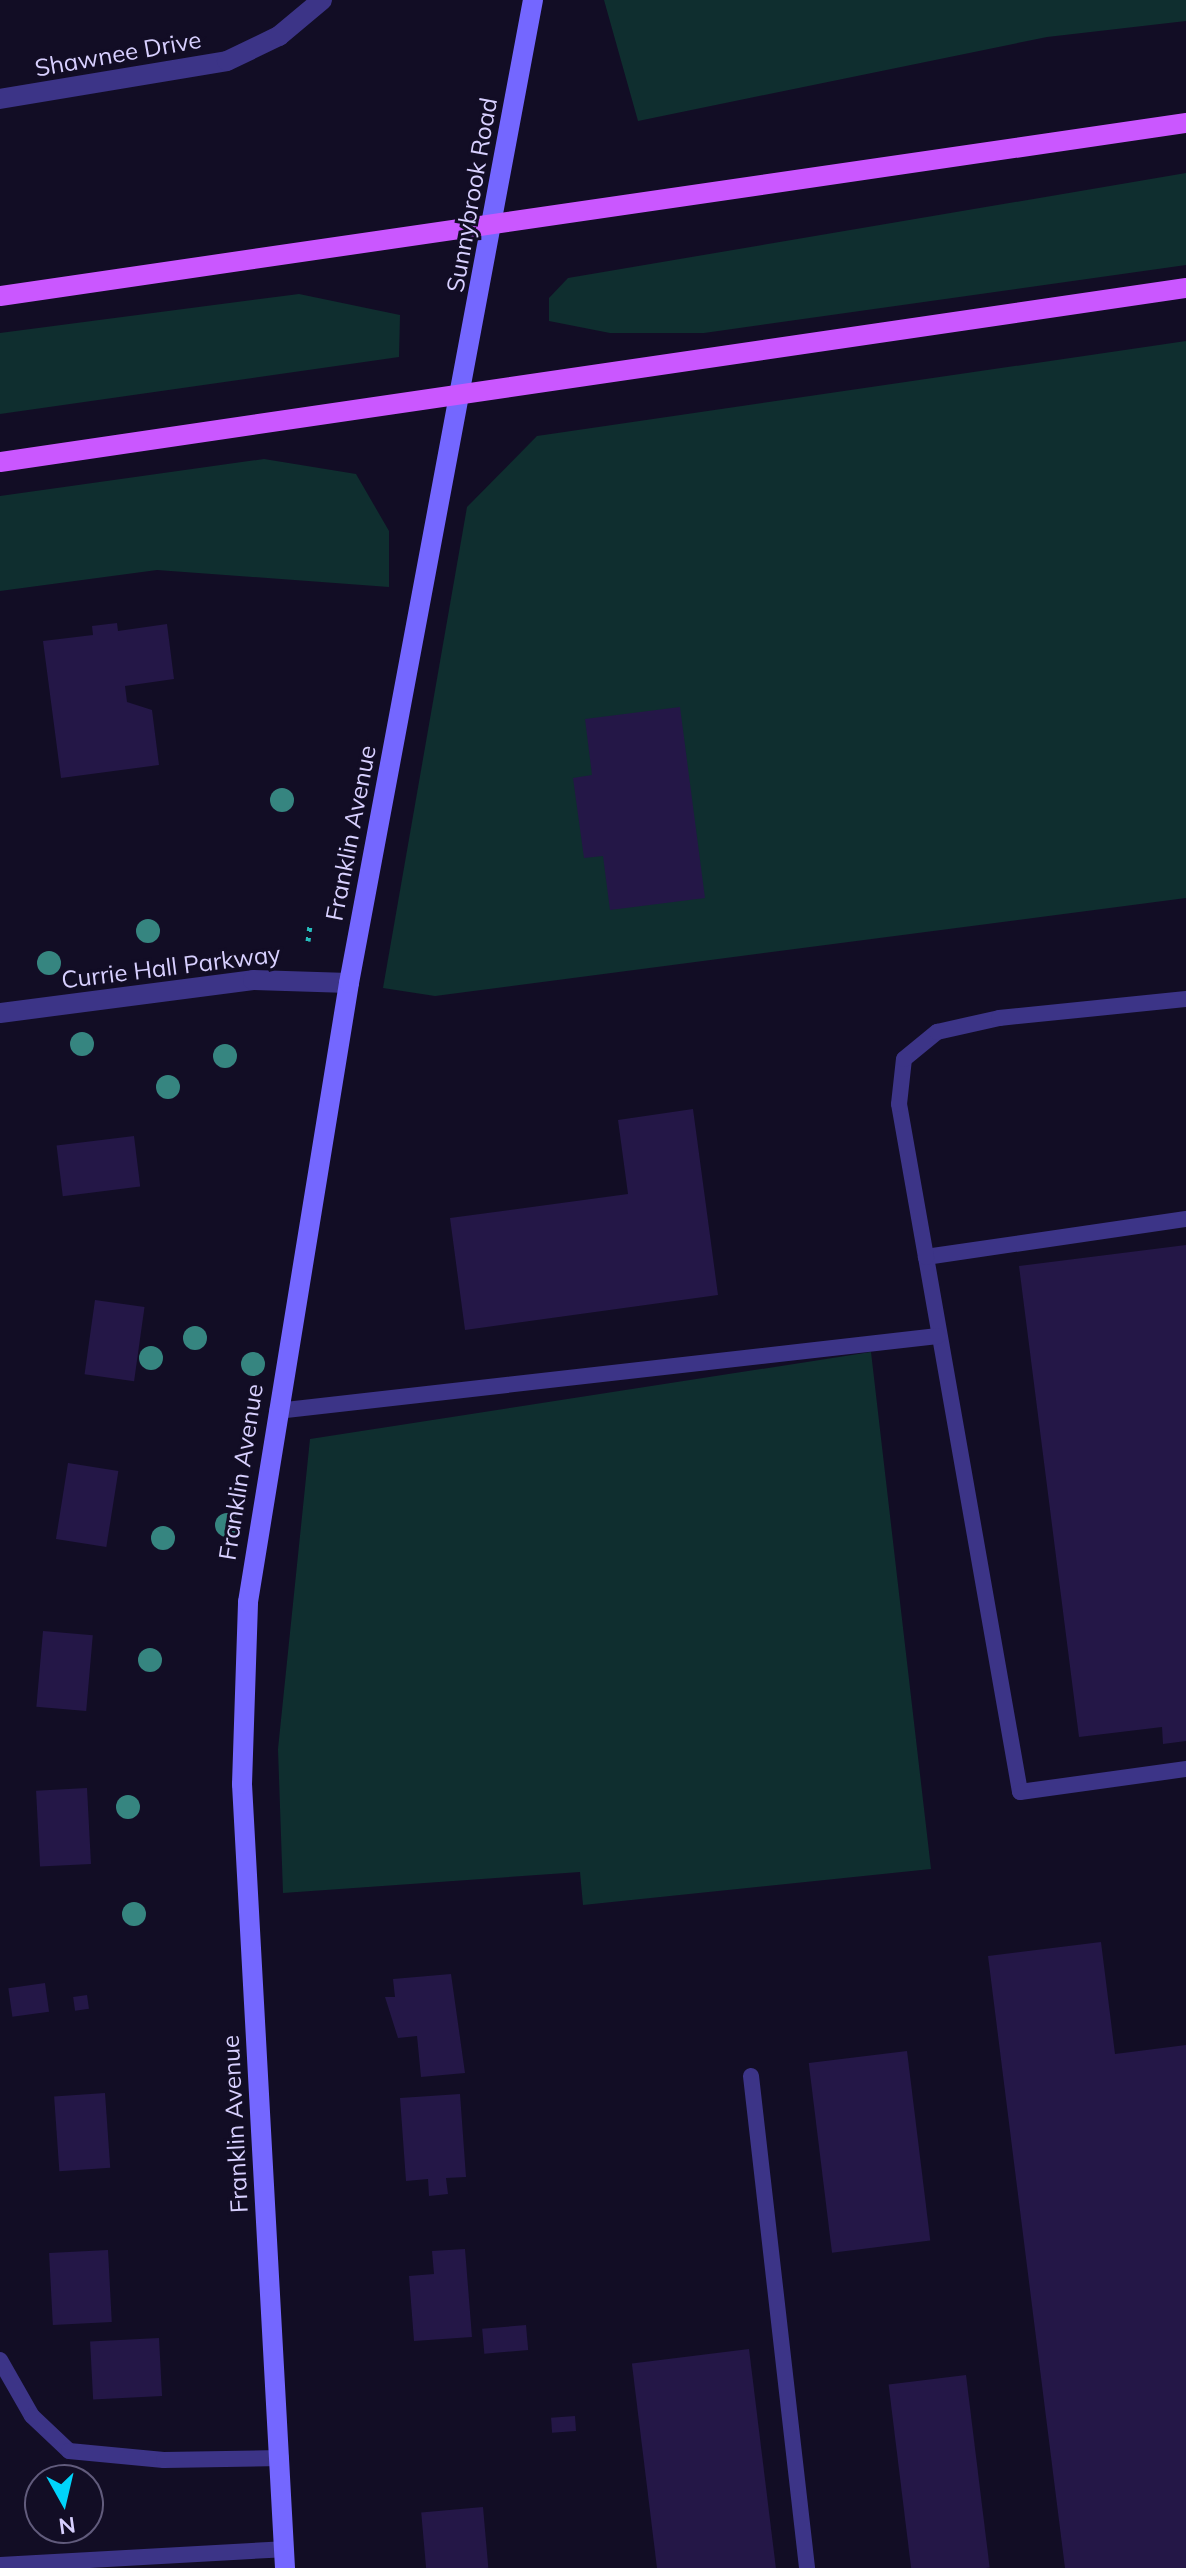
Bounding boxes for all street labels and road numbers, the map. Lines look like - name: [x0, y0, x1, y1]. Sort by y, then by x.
- street label: Shawnee Drive: [32, 25, 204, 83]
- street label: Sunnybrook Road: [441, 95, 503, 295]
- street label: Franklin Avenue: [320, 743, 382, 923]
- street label: Currie Hall Parkway: [60, 939, 282, 995]
- street label: Franklin Avenue: [213, 1382, 269, 1562]
- street label: Franklin Avenue: [216, 2034, 254, 2214]

